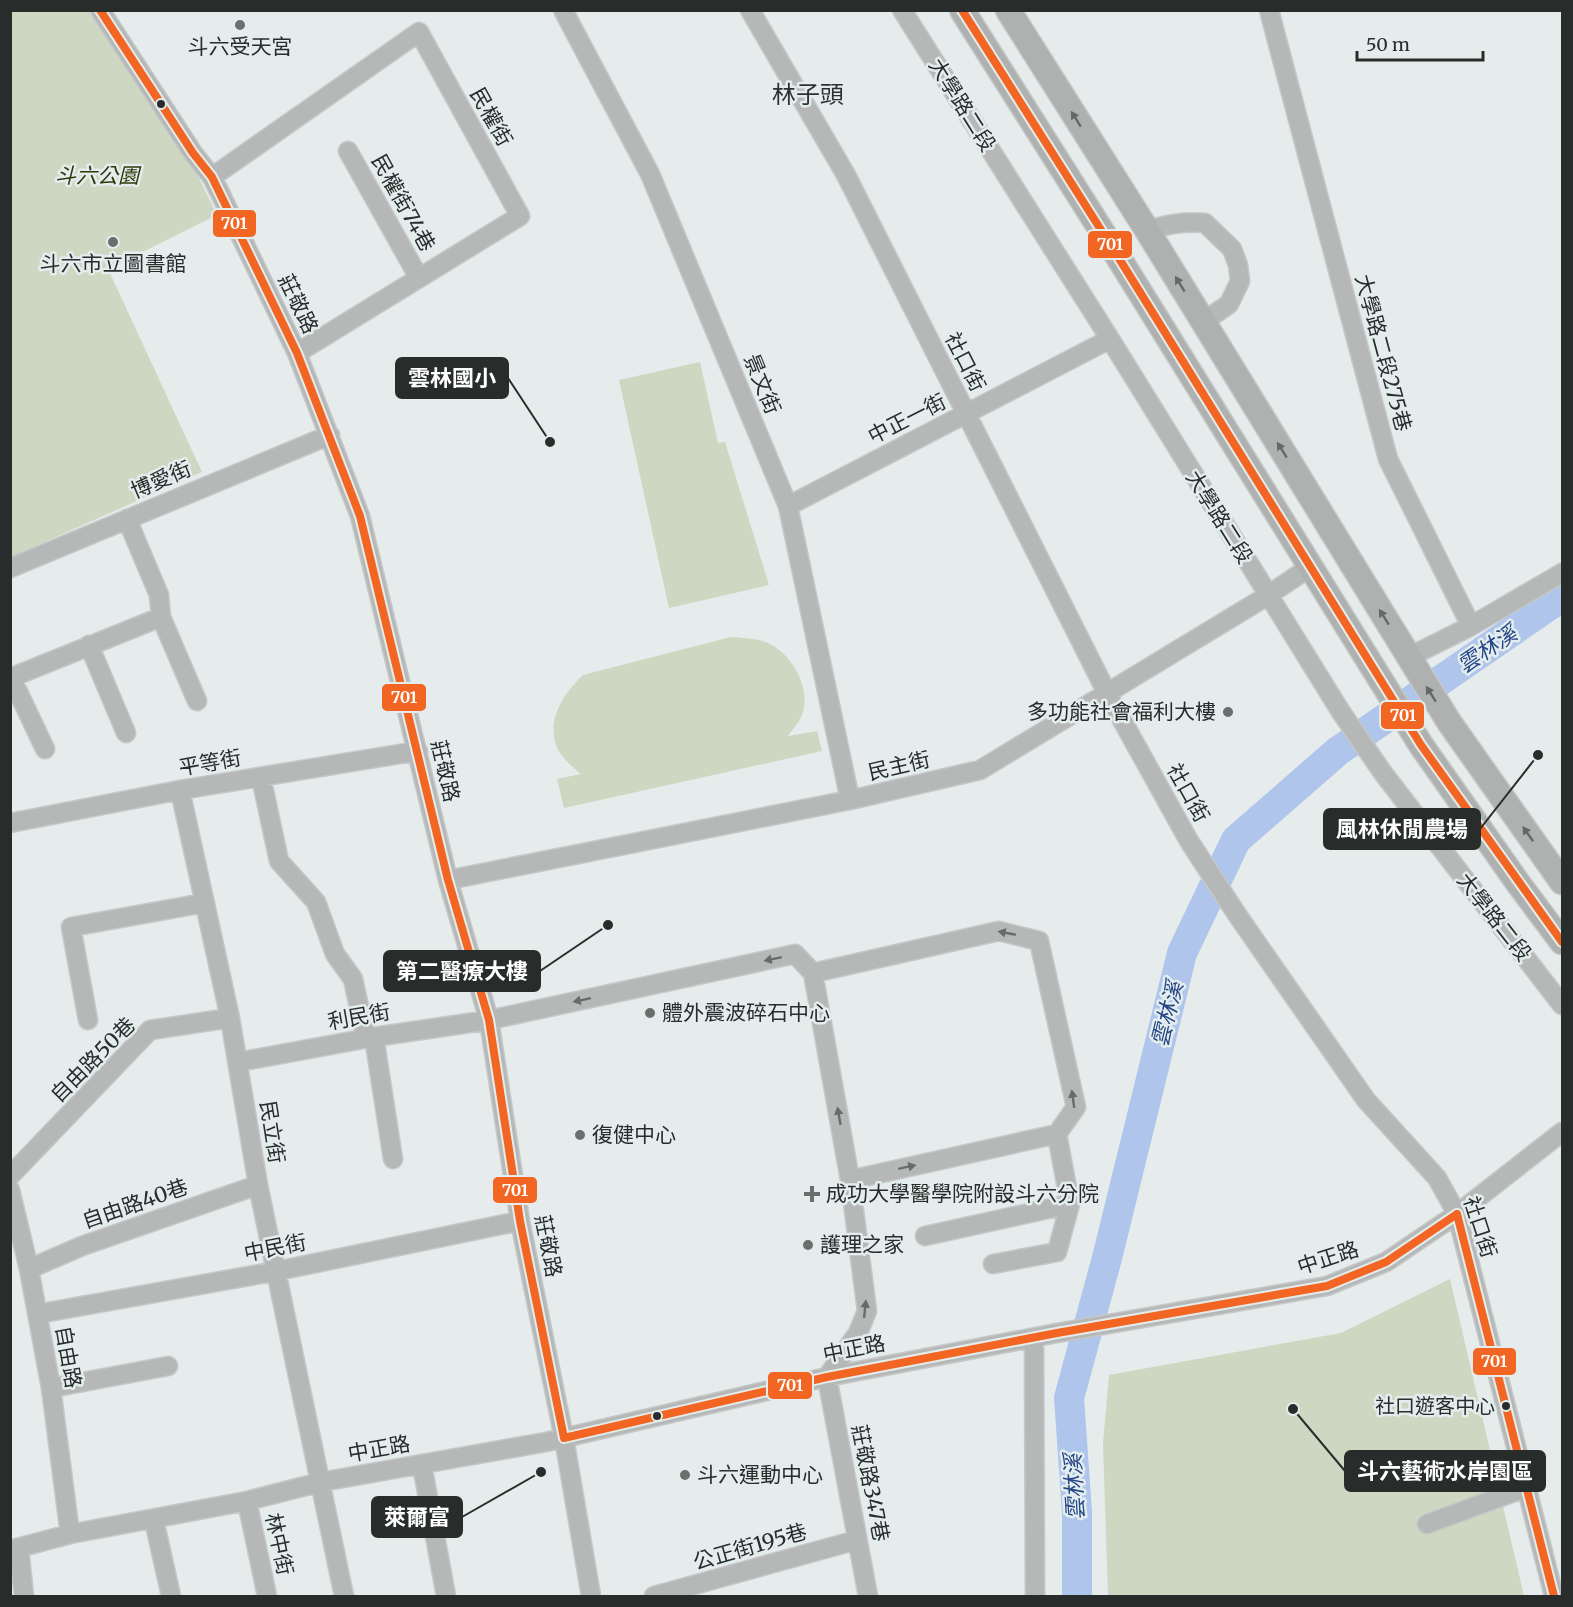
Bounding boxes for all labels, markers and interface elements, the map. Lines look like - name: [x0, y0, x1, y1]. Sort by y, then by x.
- marker: 斗六受天宮: [233, 18, 247, 32]
- scale bar: [1357, 24, 1483, 62]
- place label: 斗六受天宮: [188, 33, 293, 60]
- text: 50 m: [1366, 33, 1410, 56]
- street label: 大學路二段: [923, 53, 1002, 156]
- district label: 林子頭: [772, 79, 844, 110]
- street label: 民權街: [464, 83, 519, 151]
- unlabelled marker: [155, 98, 167, 110]
- one-way arrow: [1071, 111, 1082, 127]
- street label: 民權街74巷: [366, 149, 441, 256]
- park label: 斗六公園: [55, 162, 142, 189]
- line badge: 701: [212, 209, 257, 238]
- text: 701: [221, 213, 248, 233]
- line badge: 701: [1087, 230, 1133, 259]
- text: 701: [1097, 234, 1124, 254]
- marker: 斗六市立圖書館: [106, 235, 120, 249]
- place label: 斗六市立圖書館: [40, 250, 187, 277]
- street label: 莊敬路: [273, 270, 324, 338]
- street label: 大學路二段275巷: [1350, 271, 1417, 434]
- one-way arrow: [1174, 276, 1185, 292]
- street label: 社口街: [939, 328, 992, 396]
- street label: 景文街: [738, 350, 787, 418]
- callout: 雲林國小: [396, 358, 508, 398]
- text: 雲林國小: [408, 364, 496, 392]
- street label: 中正一街: [863, 387, 950, 450]
- one-way arrow: [1276, 442, 1287, 458]
- street label: 博愛街: [127, 455, 195, 504]
- street label: 大學路二段: [1180, 465, 1259, 568]
- one-way arrow: [1378, 609, 1389, 625]
- water label: 雲林溪: [1452, 617, 1525, 679]
- line badge: 701: [381, 683, 427, 712]
- one-way arrow: [1426, 686, 1437, 703]
- text: 701: [391, 687, 418, 707]
- place label: 多功能社會福利大樓: [1027, 698, 1216, 725]
- line badge: 701: [1380, 701, 1425, 730]
- marker: 多功能社會福利大樓: [1221, 705, 1235, 719]
- text: 701: [1390, 705, 1417, 725]
- street label: 莊敬路: [425, 737, 466, 805]
- street label: 平等街: [177, 744, 243, 781]
- street label: 民主街: [865, 745, 933, 786]
- street label: 社口街: [1161, 759, 1216, 827]
- callout: 風林休閒農場: [1324, 809, 1480, 849]
- text: 風林休閒農場: [1336, 815, 1468, 843]
- one-way arrow: [1522, 827, 1534, 843]
- street label: 大學路二段: [1451, 867, 1537, 966]
- one-way arrow: [997, 928, 1016, 937]
- callout: 第二醫療大樓: [384, 951, 540, 991]
- one-way arrow: [763, 954, 782, 964]
- text: 第二醫療大樓: [396, 957, 528, 985]
- water label: 雲林溪: [1145, 976, 1189, 1049]
- one-way arrow: [572, 996, 591, 1005]
- street label: 利民街: [326, 998, 392, 1035]
- place label: 體外震波碎石中心: [662, 999, 830, 1026]
- marker: 體外震波碎石中心: [643, 1006, 657, 1020]
- street label: 自由路50巷: [44, 1011, 141, 1108]
- one-way arrow: [1069, 1089, 1078, 1108]
- street label: 民立街: [254, 1099, 291, 1165]
- one-way arrow: [834, 1107, 843, 1126]
- place label: 復健中心: [592, 1121, 676, 1148]
- marker: 復健中心: [573, 1128, 587, 1142]
- one-way arrow: [898, 1162, 917, 1172]
- street label: 自由路40巷: [78, 1173, 191, 1234]
- line badge: 701: [492, 1176, 538, 1204]
- text: 701: [502, 1180, 529, 1200]
- place label: 成功大學醫學院附設斗六分院: [826, 1180, 1099, 1207]
- marker: 成功大學醫學院附設斗六分院: [803, 1185, 821, 1203]
- street label: 社口街: [1458, 1193, 1503, 1261]
- street label: 莊敬路: [529, 1212, 568, 1279]
- street label: 中民街: [241, 1228, 308, 1267]
- place label: 護理之家: [820, 1231, 904, 1258]
- street label: 中正路: [1294, 1235, 1362, 1280]
- marker: 護理之家: [801, 1238, 815, 1252]
- one-way arrow: [860, 1299, 870, 1318]
- street label: 自由路: [50, 1324, 87, 1390]
- street label: 中正路: [820, 1329, 887, 1368]
- line badge: 701: [1472, 1347, 1517, 1376]
- text: 701: [1481, 1351, 1508, 1371]
- line badge: 701: [767, 1371, 813, 1400]
- text: 701: [777, 1375, 804, 1395]
- place label: 社口遊客中心: [1375, 1393, 1495, 1418]
- marker: 社口遊客中心: [1500, 1400, 1512, 1412]
- unlabelled marker: [651, 1410, 663, 1422]
- street label: 莊敬路347巷: [846, 1422, 895, 1544]
- street label: 中正路: [346, 1430, 412, 1467]
- water label: 雲林溪: [1058, 1450, 1090, 1521]
- callout: 斗六藝術水岸園區: [1345, 1451, 1545, 1491]
- text: 斗六藝術水岸園區: [1357, 1457, 1533, 1485]
- place label: 斗六運動中心: [697, 1461, 823, 1488]
- marker: 斗六運動中心: [678, 1468, 692, 1482]
- callout: 萊爾富: [372, 1497, 462, 1537]
- text: 萊爾富: [384, 1503, 450, 1531]
- street label: 林中街: [260, 1510, 299, 1578]
- street label: 公正街195巷: [690, 1517, 810, 1576]

